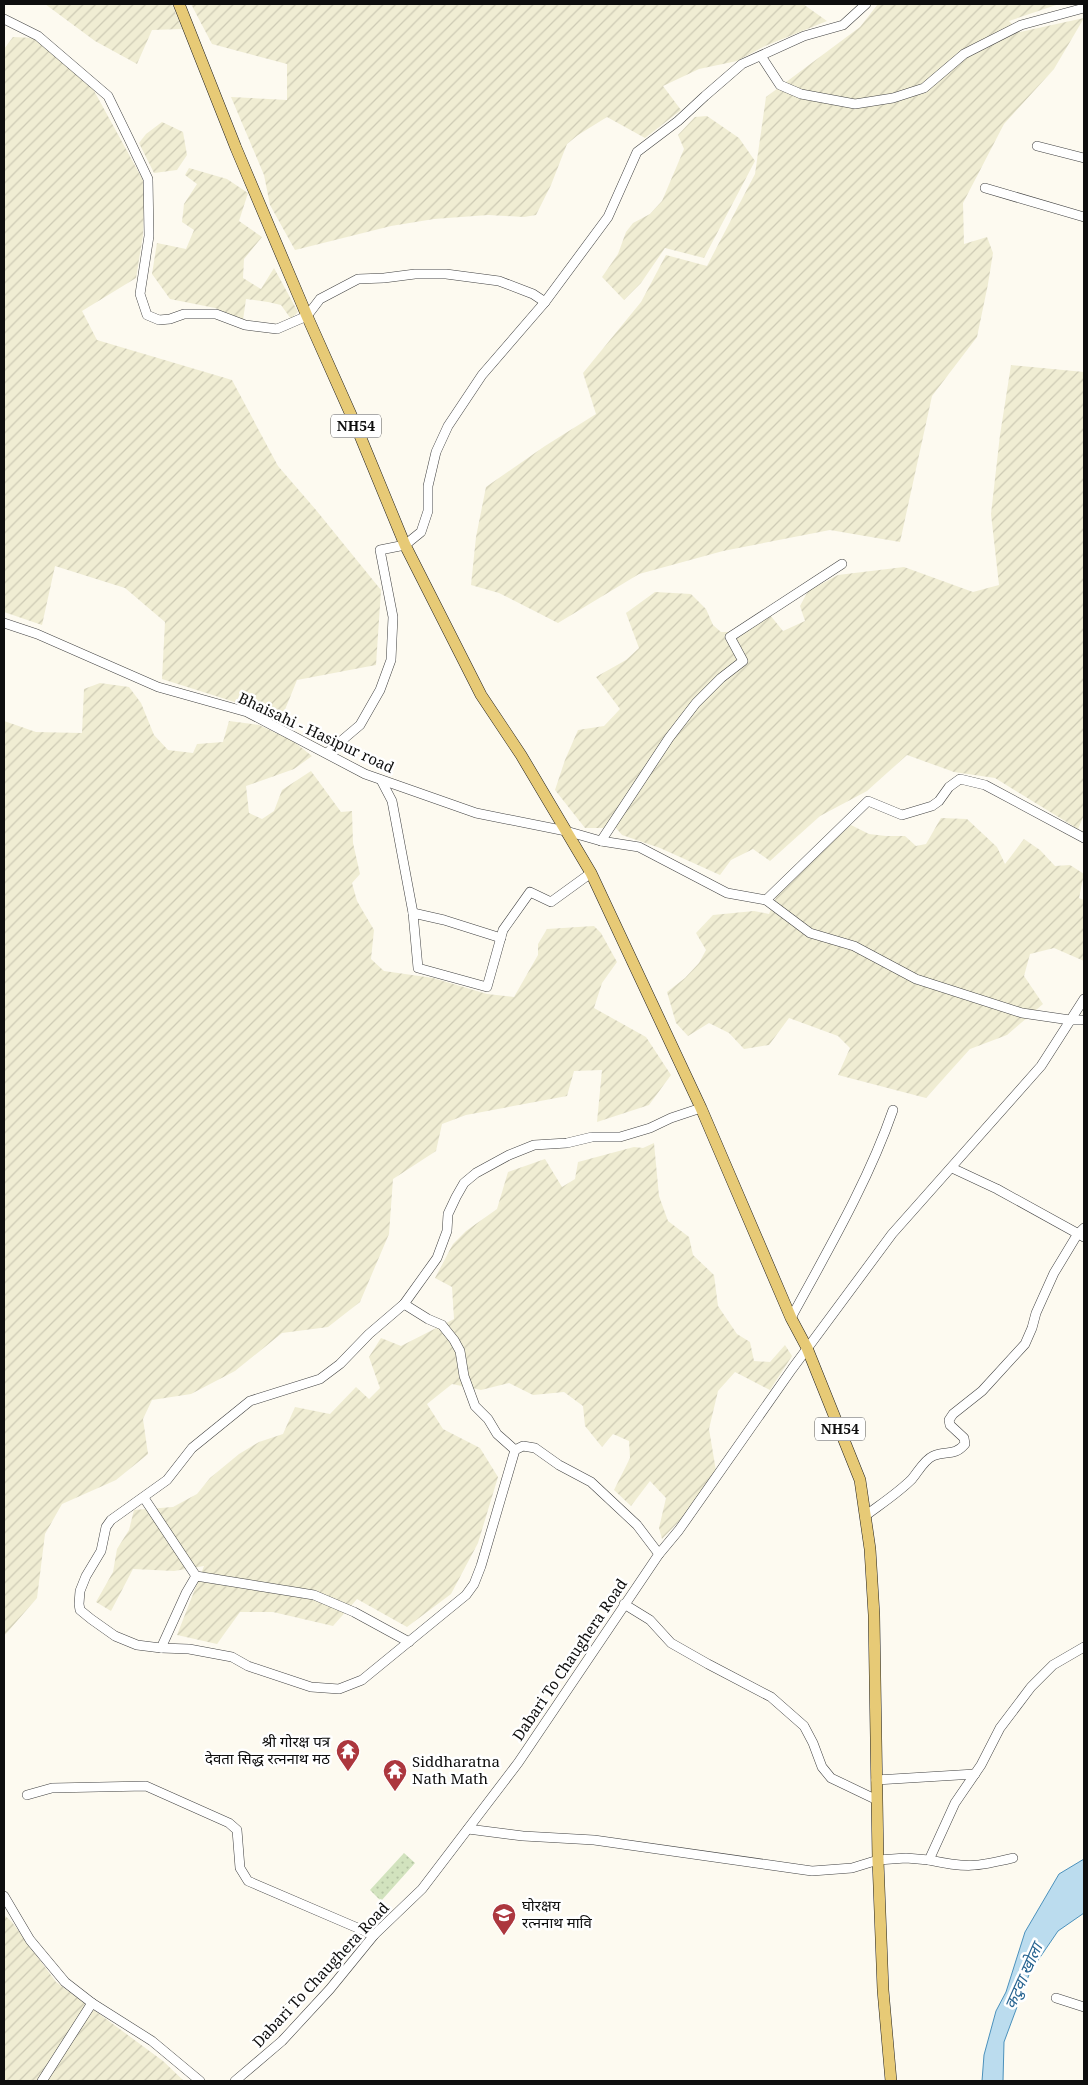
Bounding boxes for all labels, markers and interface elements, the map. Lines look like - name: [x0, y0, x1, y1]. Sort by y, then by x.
- road number: NH54: [331, 414, 381, 438]
- street label: Bhaisahi - Hasipur road: [235, 687, 397, 777]
- road number: NH54: [815, 1418, 865, 1440]
- street label: Dabari To Chaughera Road: [507, 1575, 631, 1744]
- place label: श्री गोरक्ष पत्र देवता सिद्ध रत्ननाथ मठ: [205, 1731, 331, 1768]
- temple icon: श्री गोरक्ष पत्र देवता सिद्ध रत्ननाथ मठ: [335, 1738, 361, 1772]
- place label: Siddharatna Nath Math: [412, 1751, 500, 1788]
- temple icon: Siddharatna Nath Math: [382, 1758, 408, 1792]
- place label: घोरक्षय रत्ननाथ मावि: [522, 1895, 593, 1932]
- street label: Dabari To Chaughera Road: [248, 1898, 393, 2051]
- school or university icon: घोरक्षय रत्ननाथ मावि: [491, 1902, 517, 1936]
- water label: कटुवा खोला: [999, 1937, 1048, 2012]

